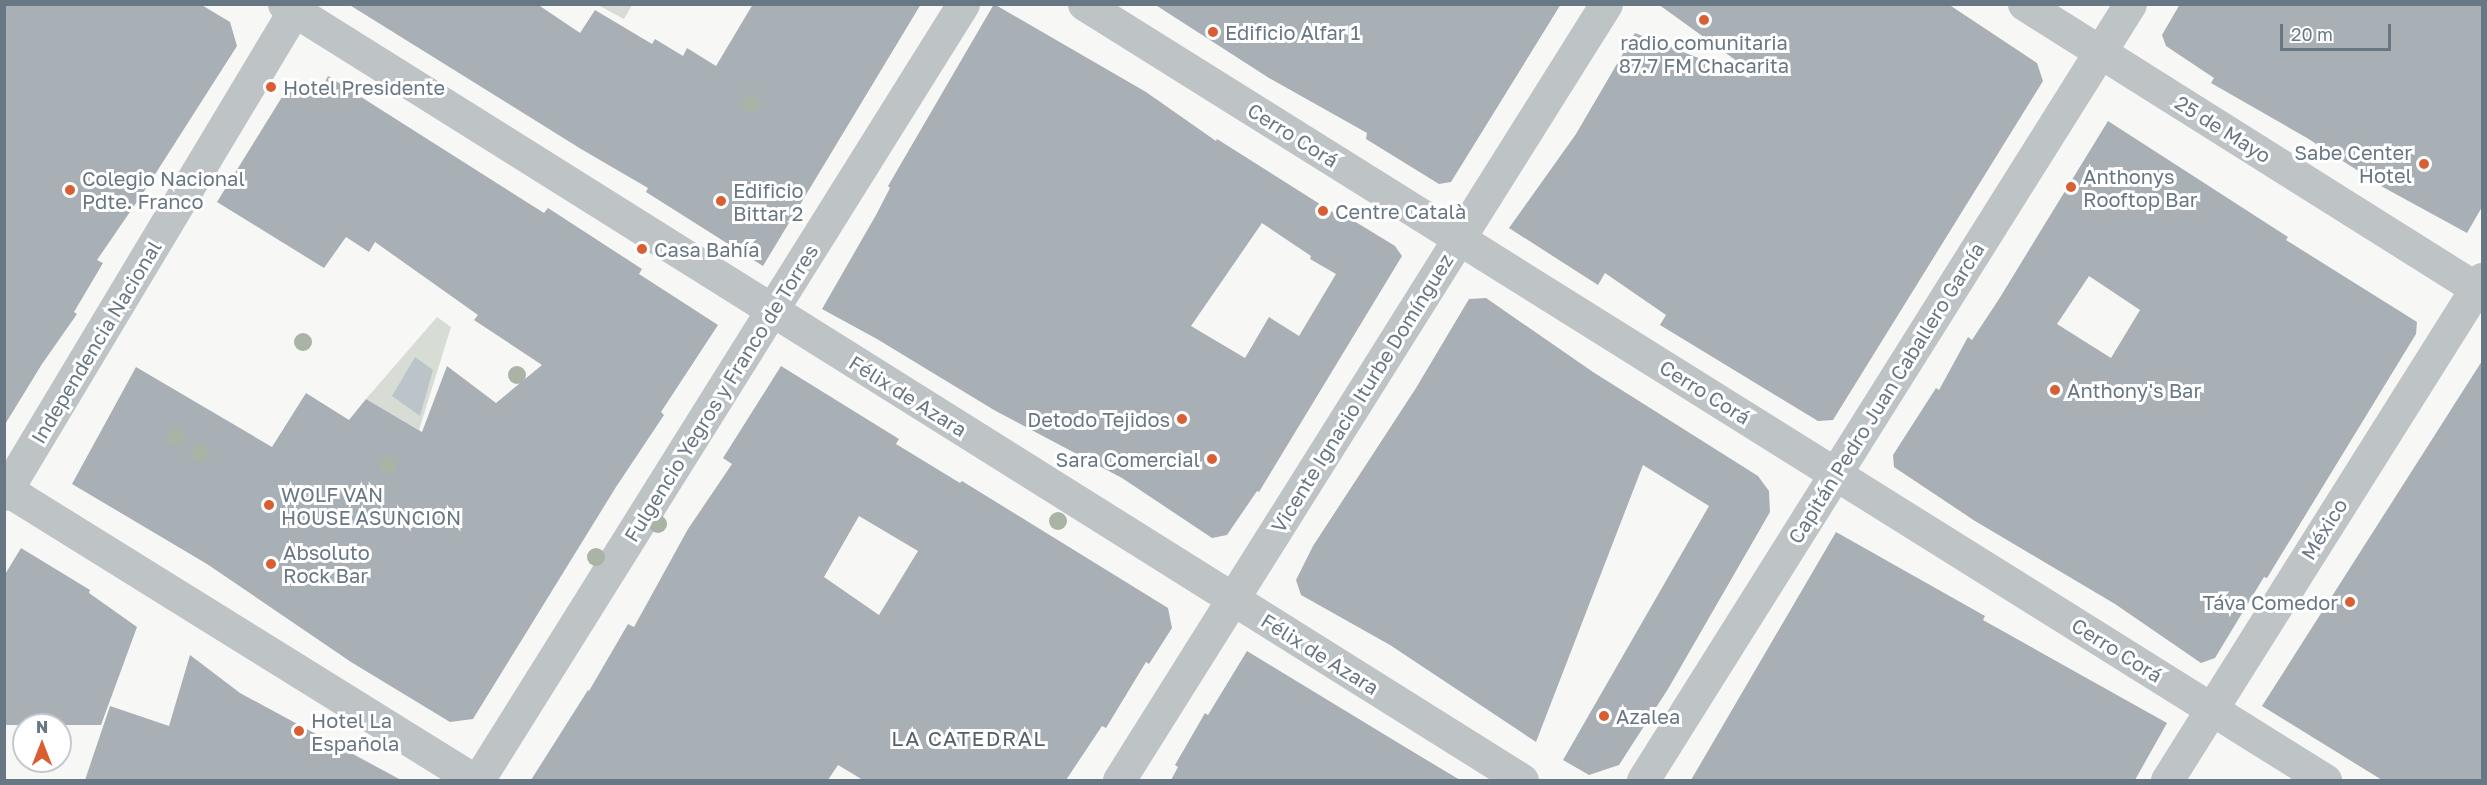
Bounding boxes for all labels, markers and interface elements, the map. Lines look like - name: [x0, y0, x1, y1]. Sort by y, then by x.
- scale bar: [2283, 12, 2394, 50]
- marker: radio comunitaria 87.7 FM Chacarita: [1697, 13, 1711, 27]
- place label: Edificio Alfar 1: [1225, 20, 1360, 44]
- text: 20 m: [2291, 23, 2333, 45]
- marker: Edificio Alfar 1: [1206, 25, 1220, 39]
- place label: radio comunitaria 87.7 FM Chacarita: [1619, 30, 1789, 77]
- place label: Hotel Presidente: [283, 75, 445, 99]
- marker: Hotel Presidente: [264, 80, 278, 94]
- street label: 25 de Mayo: [2171, 90, 2275, 168]
- street label: Cerro Corá: [1243, 98, 1343, 172]
- place label: Sabe Center Hotel: [2294, 140, 2412, 187]
- marker: Sabe Center Hotel: [2417, 157, 2431, 171]
- place label: Anthonys Rooftop Bar: [2083, 164, 2197, 211]
- place label: Colegio Nacional Pdte. Franco: [82, 166, 245, 213]
- place label: Edificio Bittar 2: [733, 178, 804, 225]
- marker: Anthonys Rooftop Bar: [2064, 180, 2078, 194]
- marker: Colegio Nacional Pdte. Franco: [63, 183, 77, 197]
- marker: Edificio Bittar 2: [714, 194, 728, 208]
- place label: Centre Català: [1335, 199, 1466, 223]
- marker: Centre Català: [1316, 204, 1330, 218]
- street label: Independencia Nacional: [26, 236, 166, 448]
- place label: Casa Bahía: [654, 237, 759, 261]
- street label: Capitán Pedro Juan Caballero García: [1783, 238, 1989, 548]
- street label: Fulgencio Yegros y Franco de Torres: [619, 240, 823, 546]
- marker: Casa Bahía: [635, 242, 649, 256]
- street label: Vicente Ignacio Iturbe Domínguez: [1266, 249, 1458, 537]
- street label: Félix de Azara: [845, 350, 971, 442]
- street label: Cerro Corá: [1655, 355, 1755, 429]
- place label: Anthony's Bar: [2067, 378, 2201, 402]
- marker: Anthony's Bar: [2048, 383, 2062, 397]
- place label: Detodo Tejidos: [1027, 407, 1170, 431]
- marker: Detodo Tejidos: [1175, 412, 1189, 426]
- place label: Sara Comercial: [1056, 447, 1200, 471]
- marker: Sara Comercial: [1205, 452, 1219, 466]
- place label: WOLF VAN HOUSE ASUNCION: [281, 482, 461, 529]
- street label: México: [2296, 494, 2352, 564]
- marker: WOLF VAN HOUSE ASUNCION: [262, 498, 276, 512]
- place label: Absoluto Rock Bar: [283, 540, 370, 587]
- marker: Absoluto Rock Bar: [264, 557, 278, 571]
- place label: Táva Comedor: [2203, 590, 2338, 614]
- marker: Táva Comedor: [2343, 595, 2357, 609]
- street label: Félix de Azara: [1257, 608, 1383, 700]
- street label: Cerro Corá: [2067, 613, 2167, 687]
- place label: Azalea: [1616, 704, 1680, 728]
- place label: Hotel La Española: [311, 708, 399, 755]
- marker: Azalea: [1597, 709, 1611, 723]
- north arrow: [12, 713, 72, 773]
- text: N: [36, 717, 48, 737]
- marker: Hotel La Española: [292, 724, 306, 738]
- district label: LA CATEDRAL: [891, 725, 1047, 751]

